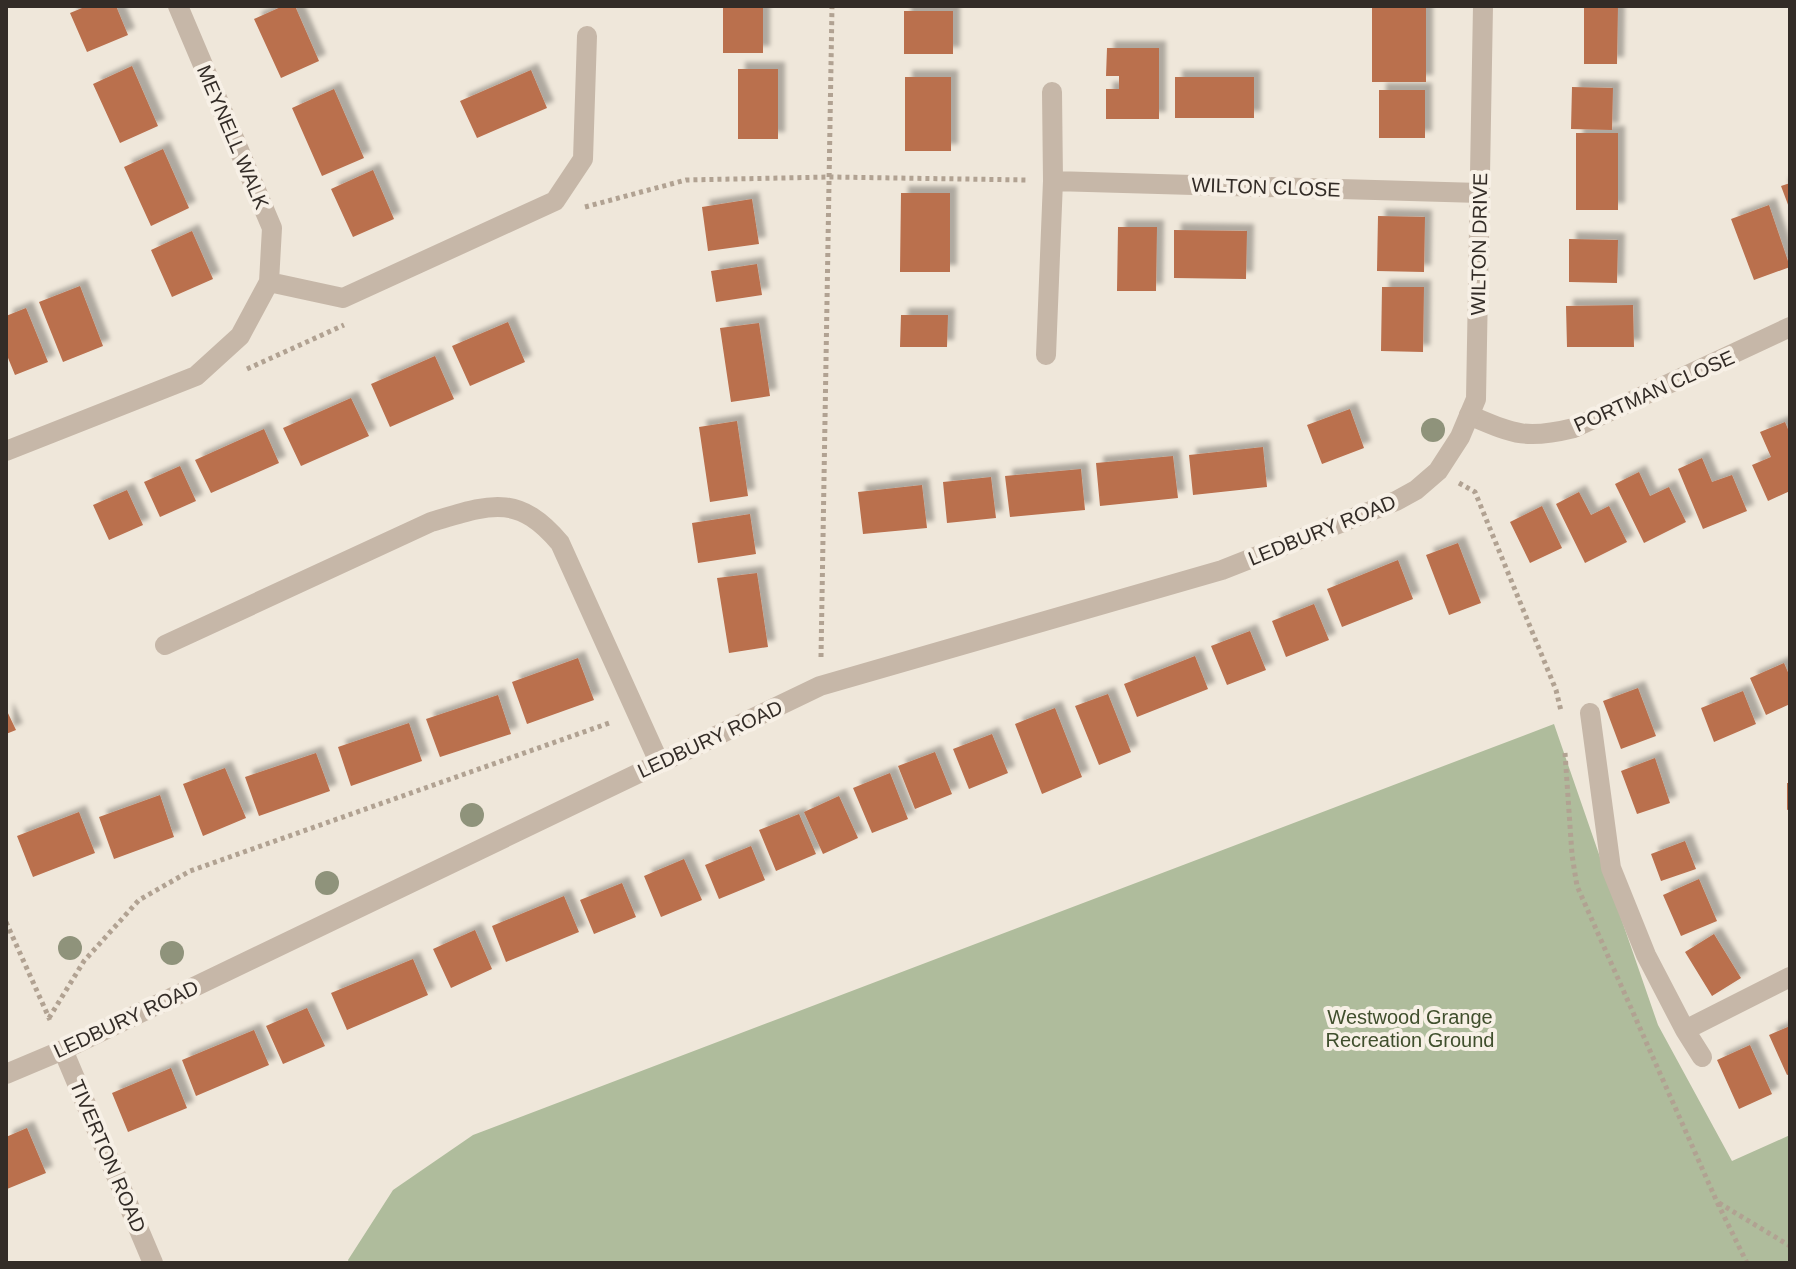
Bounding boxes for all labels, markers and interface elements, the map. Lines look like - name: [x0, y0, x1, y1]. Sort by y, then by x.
- street label: MEYNELL WALK: [193, 62, 273, 213]
- street label: WILTON CLOSE: [1191, 173, 1341, 201]
- street label: WILTON DRIVE: [1467, 173, 1491, 315]
- street label: PORTMAN CLOSE: [1571, 346, 1737, 436]
- street label: LEDBURY ROAD: [1245, 490, 1399, 570]
- street label: LEDBURY ROAD: [634, 696, 786, 782]
- street label: LEDBURY ROAD: [50, 976, 202, 1062]
- park label: Westwood Grange Recreation Ground: [1326, 1006, 1494, 1051]
- street label: TIVERTON ROAD: [66, 1076, 150, 1236]

